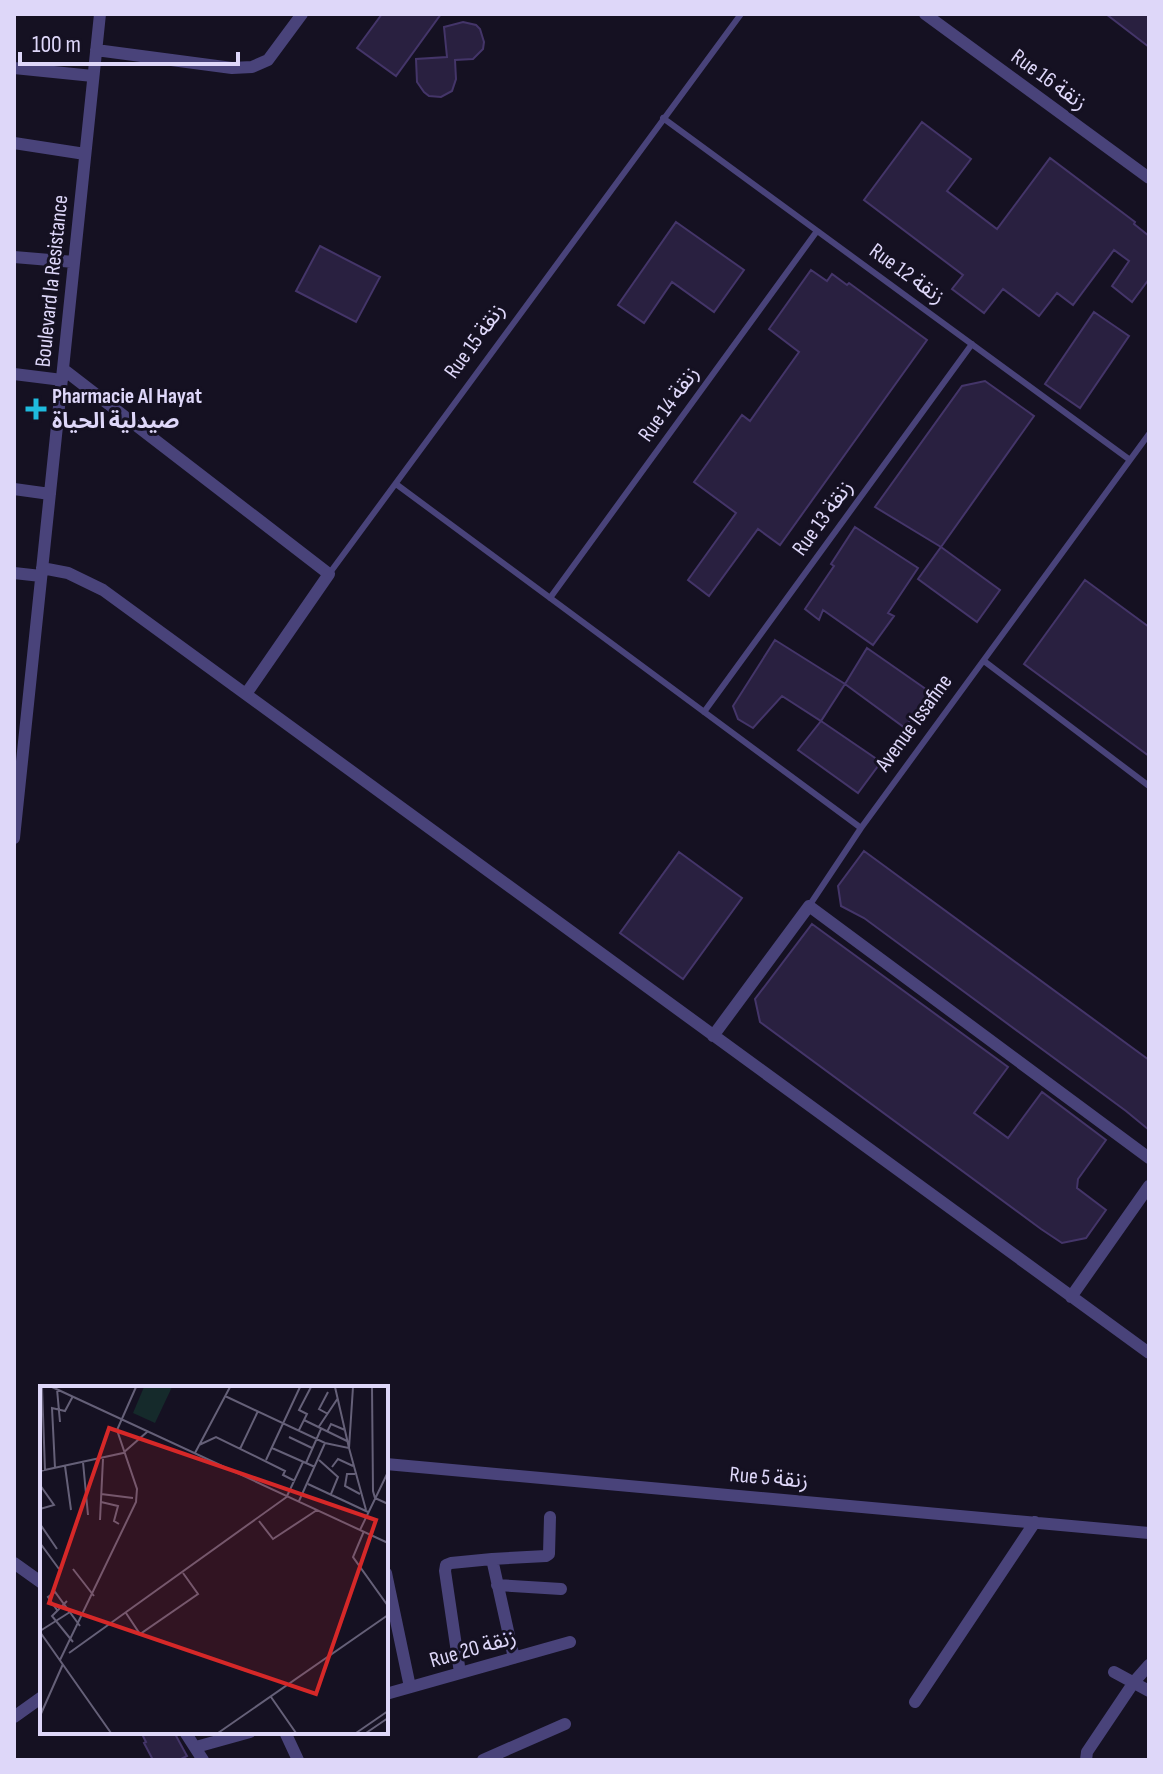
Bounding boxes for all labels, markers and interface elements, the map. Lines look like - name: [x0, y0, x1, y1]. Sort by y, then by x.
- scale bar: [20, 16, 238, 66]
- text: 100 m: [32, 30, 81, 59]
- street label: Rue 16 زنقة: [1006, 43, 1092, 117]
- street label: Boulevard la Resistance: [30, 194, 74, 368]
- street label: Rue 12 زنقة: [864, 237, 950, 311]
- street label: Rue 15 زنقة: [439, 298, 511, 384]
- street label: Rue 14 زنقة: [633, 361, 705, 447]
- place label: Pharmacie Al Hayat صيدلية الحياة: [52, 383, 202, 435]
- marker: Pharmacie Al Hayat صيدلية الحياة: [27, 400, 45, 418]
- street label: Rue 13 زنقة: [786, 475, 860, 561]
- street label: Avenue Issafine: [869, 669, 958, 778]
- inset map: [40, 1386, 388, 1734]
- street label: Rue 5 زنقة: [728, 1461, 810, 1495]
- street label: Rue 20 زنقة: [427, 1624, 519, 1674]

